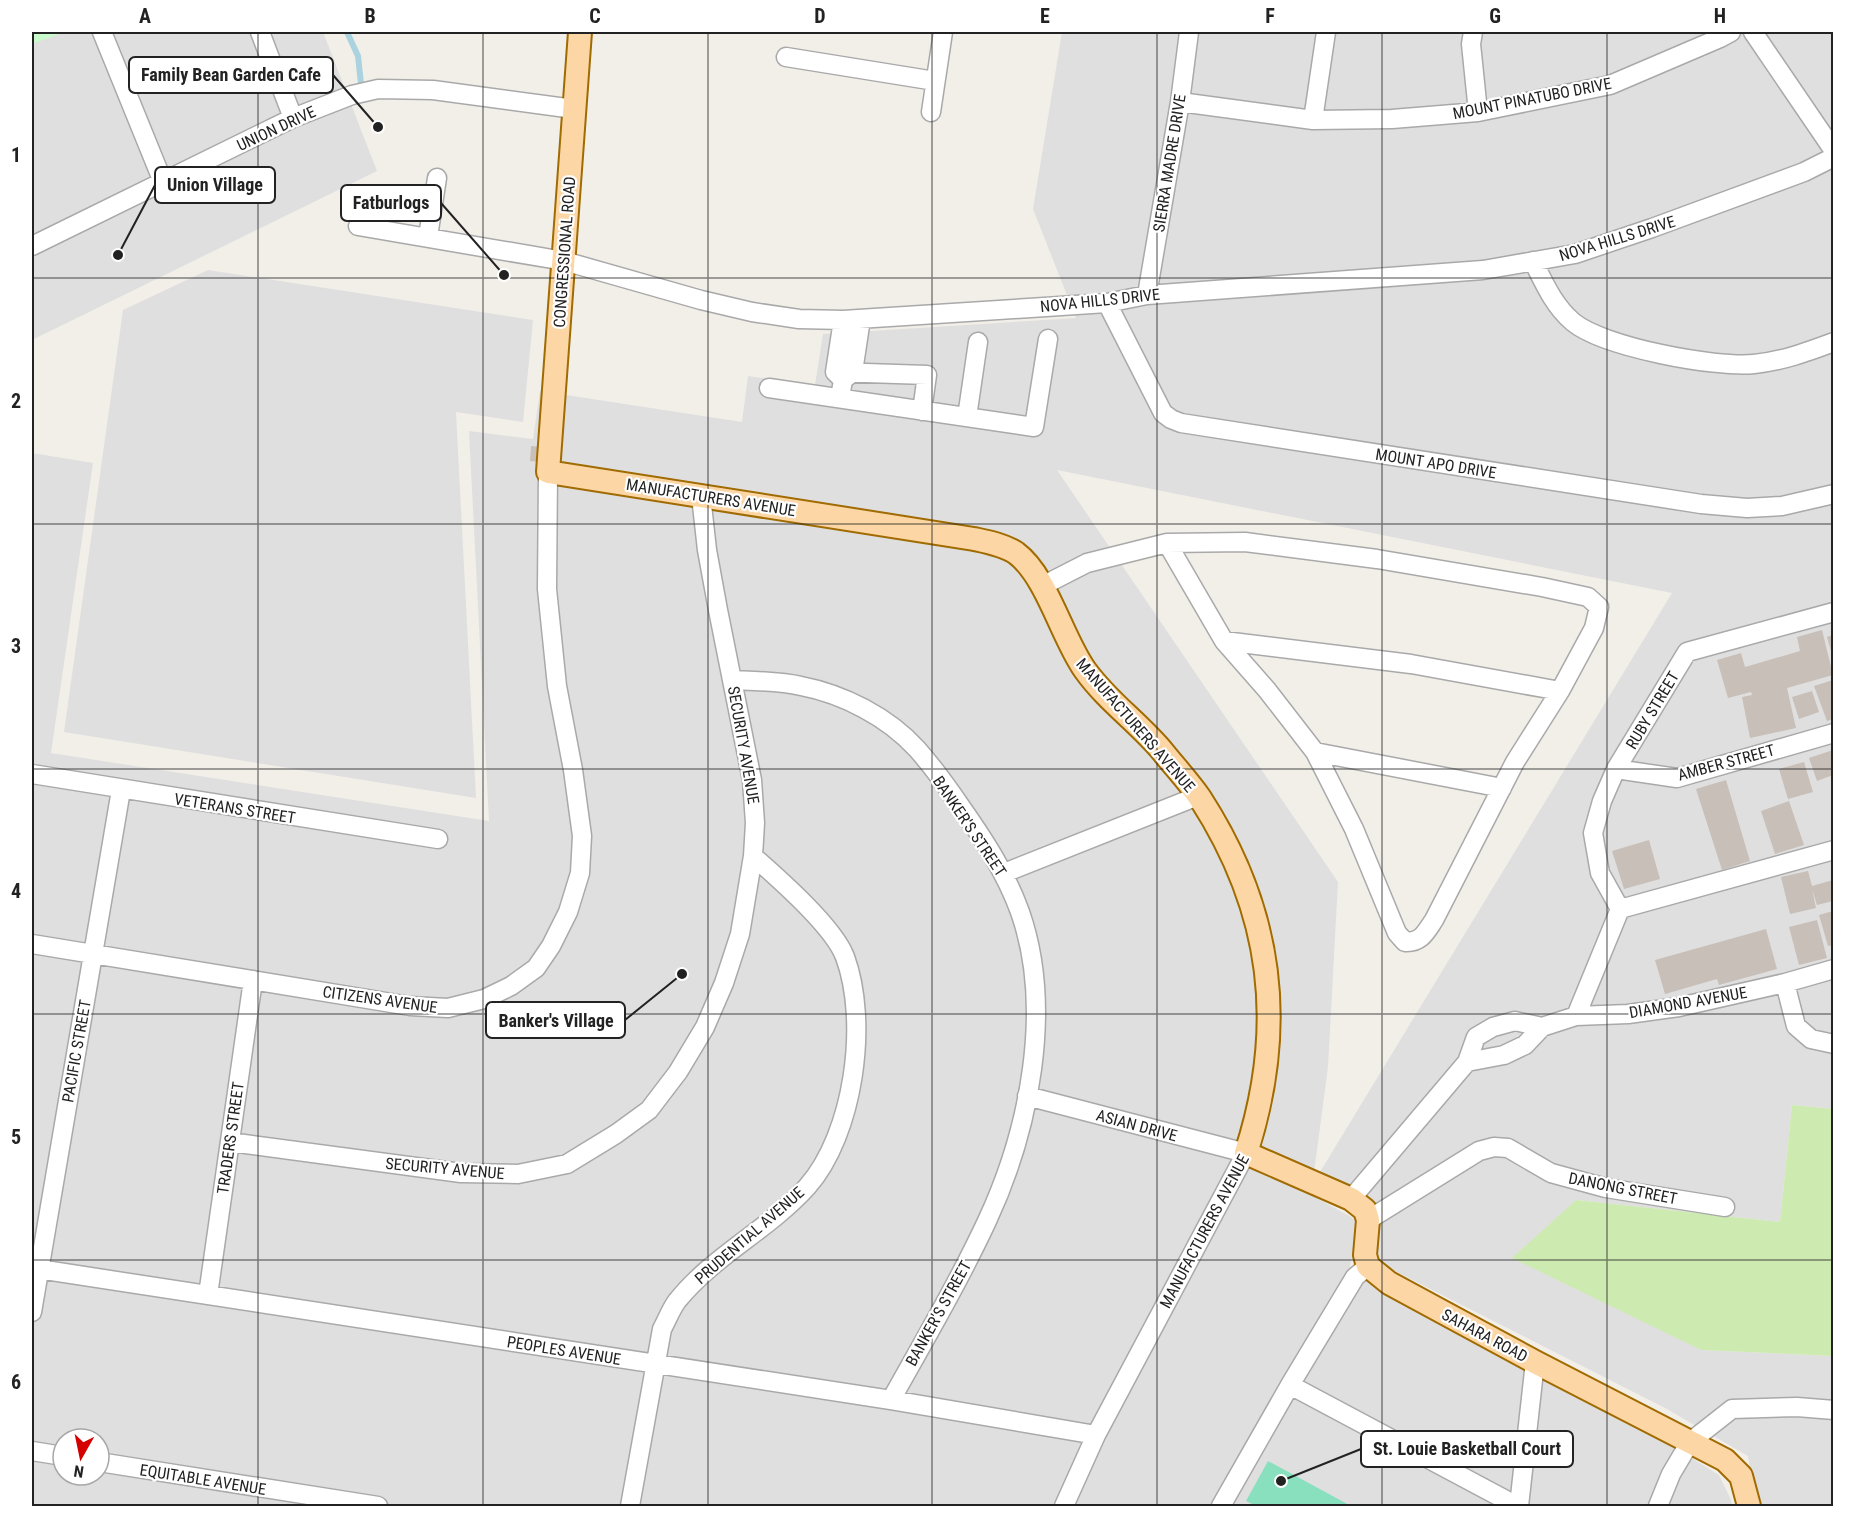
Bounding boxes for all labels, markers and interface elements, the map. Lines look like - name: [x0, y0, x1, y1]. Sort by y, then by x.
- text: A: [139, 4, 151, 28]
- text: B: [364, 4, 376, 28]
- text: C: [589, 4, 601, 28]
- text: D: [814, 4, 826, 28]
- text: E: [1040, 4, 1050, 28]
- text: F: [1265, 4, 1275, 28]
- text: G: [1489, 4, 1501, 28]
- text: H: [1714, 4, 1726, 28]
- callout: Family Bean Garden Cafe: [129, 57, 333, 93]
- text: Family Bean Garden Cafe: [141, 64, 321, 85]
- street label: MOUNT PINATUBO DRIVE: [1451, 74, 1613, 123]
- street label: SIERRA MADRE DRIVE: [1149, 93, 1190, 233]
- street label: UNION DRIVE: [234, 102, 319, 155]
- text: 1: [11, 143, 21, 167]
- callout: Union Village: [155, 167, 275, 203]
- text: Union Village: [167, 174, 263, 195]
- street label: CONGRESSIONAL ROAD: [550, 176, 579, 328]
- callout: Fatburlogs: [341, 185, 441, 221]
- text: Fatburlogs: [353, 192, 429, 213]
- street label: NOVA HILLS DRIVE: [1557, 212, 1677, 265]
- street label: NOVA HILLS DRIVE: [1039, 285, 1161, 316]
- text: 2: [11, 389, 21, 413]
- street label: MOUNT APO DRIVE: [1374, 445, 1498, 482]
- street label: MANUFACTURERS AVENUE: [625, 475, 797, 520]
- text: 3: [11, 634, 21, 658]
- street label: MANUFACTURERS AVENUE: [1072, 654, 1199, 796]
- street label: RUBY STREET: [1622, 668, 1683, 753]
- street label: SECURITY AVENUE: [724, 685, 763, 806]
- street label: AMBER STREET: [1676, 740, 1777, 785]
- street label: BANKER'S STREET: [929, 772, 1010, 880]
- street label: VETERANS STREET: [173, 790, 297, 827]
- text: 4: [11, 879, 21, 903]
- street label: CITIZENS AVENUE: [321, 982, 439, 1017]
- street label: DIAMOND AVENUE: [1628, 983, 1748, 1022]
- street label: PACIFIC STREET: [58, 998, 95, 1104]
- callout: Banker's Village: [486, 1002, 625, 1038]
- text: Banker's Village: [498, 1010, 614, 1031]
- street label: TRADERS STREET: [213, 1081, 248, 1195]
- street label: ASIAN DRIVE: [1094, 1106, 1179, 1145]
- text: 5: [11, 1125, 21, 1149]
- street label: MANUFACTURERS AVENUE: [1156, 1151, 1253, 1311]
- street label: SECURITY AVENUE: [385, 1154, 505, 1183]
- street label: DANONG STREET: [1567, 1169, 1679, 1208]
- street label: PRUDENTIAL AVENUE: [691, 1183, 808, 1288]
- street label: BANKER'S STREET: [902, 1257, 975, 1369]
- street label: SAHARA ROAD: [1439, 1305, 1531, 1366]
- street label: PEOPLES AVENUE: [506, 1332, 622, 1369]
- text: 6: [11, 1370, 21, 1394]
- north arrow: [51, 1427, 111, 1487]
- callout: St. Louie Basketball Court: [1361, 1431, 1573, 1467]
- text: St. Louie Basketball Court: [1373, 1438, 1562, 1459]
- street label: EQUITABLE AVENUE: [138, 1460, 267, 1499]
- text: N: [72, 1461, 85, 1481]

